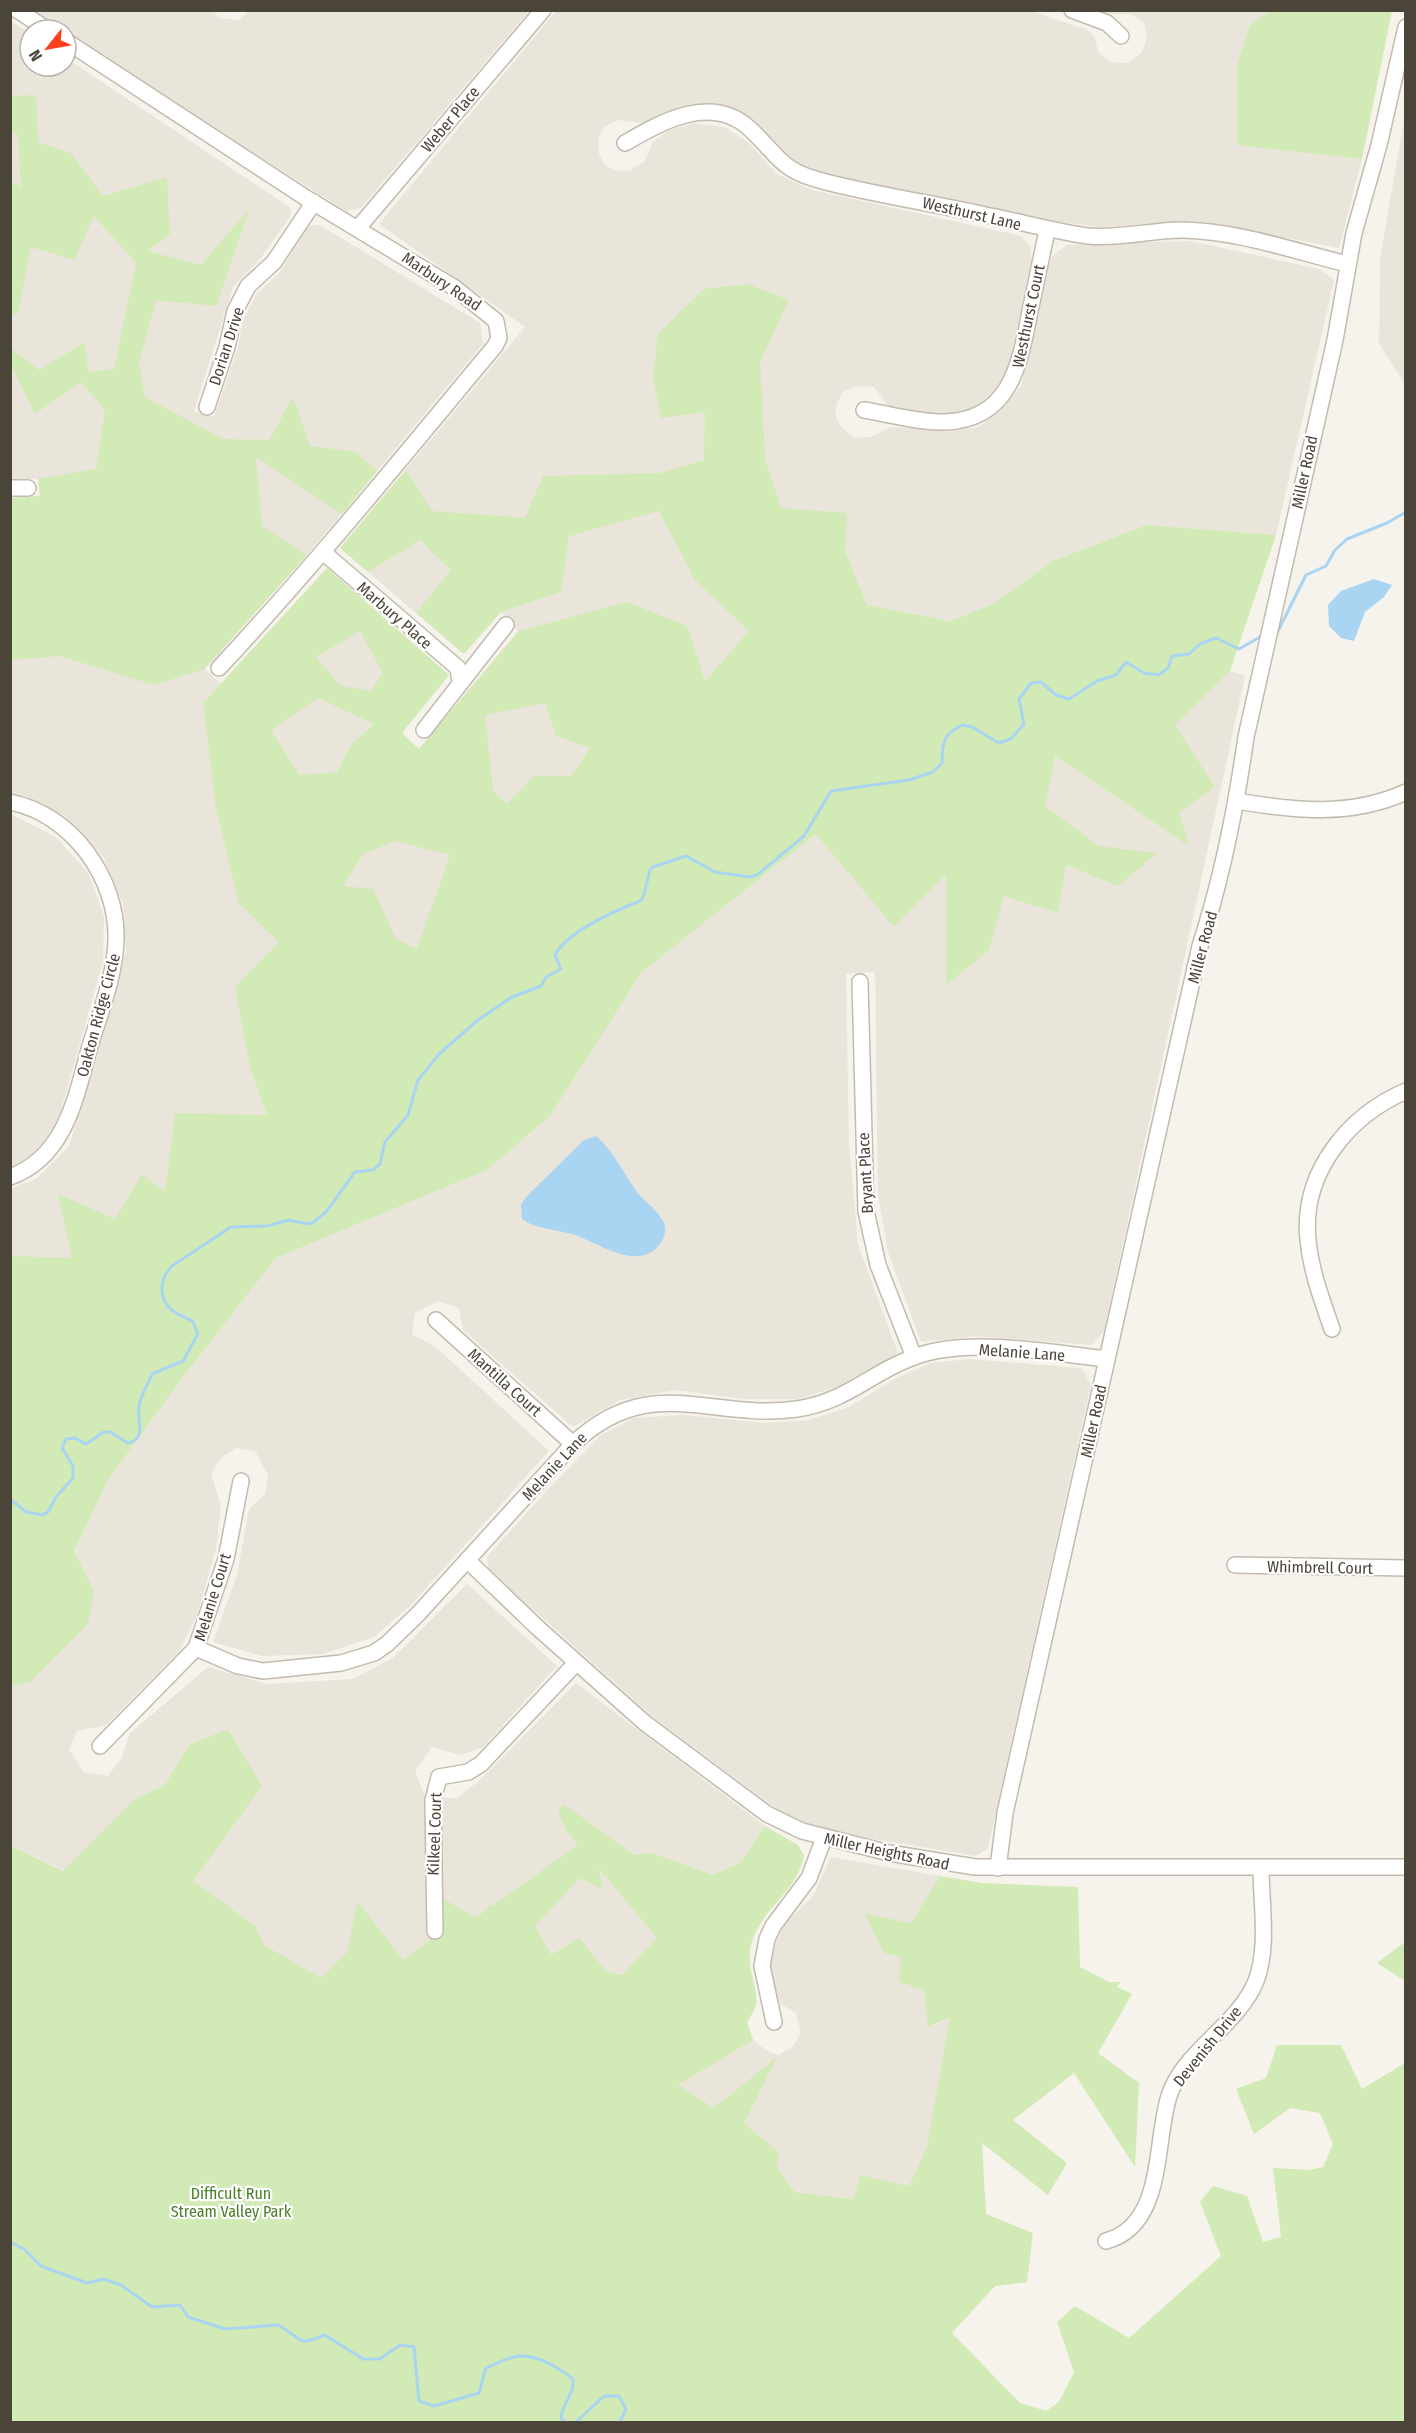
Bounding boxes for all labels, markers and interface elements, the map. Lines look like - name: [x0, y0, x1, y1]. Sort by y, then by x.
- north arrow: [18, 18, 78, 78]
- text: N: [25, 46, 46, 64]
- street label: Weber Place: [417, 82, 483, 156]
- street label: Westhurst Lane: [921, 193, 1023, 234]
- street label: Marbury Road: [399, 248, 485, 315]
- street label: Westhurst Court: [1008, 262, 1049, 370]
- street label: Dorian Drive: [205, 305, 248, 388]
- street label: Miller Road: [1287, 434, 1321, 510]
- street label: Marbury Place: [353, 578, 436, 653]
- street label: Miller Road: [1184, 909, 1221, 985]
- street label: Oakton Ridge Circle: [73, 951, 124, 1079]
- street label: Bryant Place: [854, 1132, 877, 1214]
- street label: Melanie Lane: [978, 1340, 1066, 1365]
- street label: Mantilla Court: [464, 1344, 546, 1421]
- street label: Miller Road: [1076, 1383, 1110, 1459]
- street label: Melanie Lane: [518, 1428, 591, 1504]
- street label: Melanie Court: [190, 1550, 235, 1643]
- street label: Whimbrell Court: [1267, 1557, 1374, 1578]
- street label: Kilkeel Court: [424, 1791, 445, 1876]
- street label: Miller Heights Road: [823, 1829, 951, 1874]
- street label: Devenish Drive: [1169, 2002, 1245, 2090]
- park label: Difficult Run Stream Valley Park: [171, 2184, 292, 2221]

